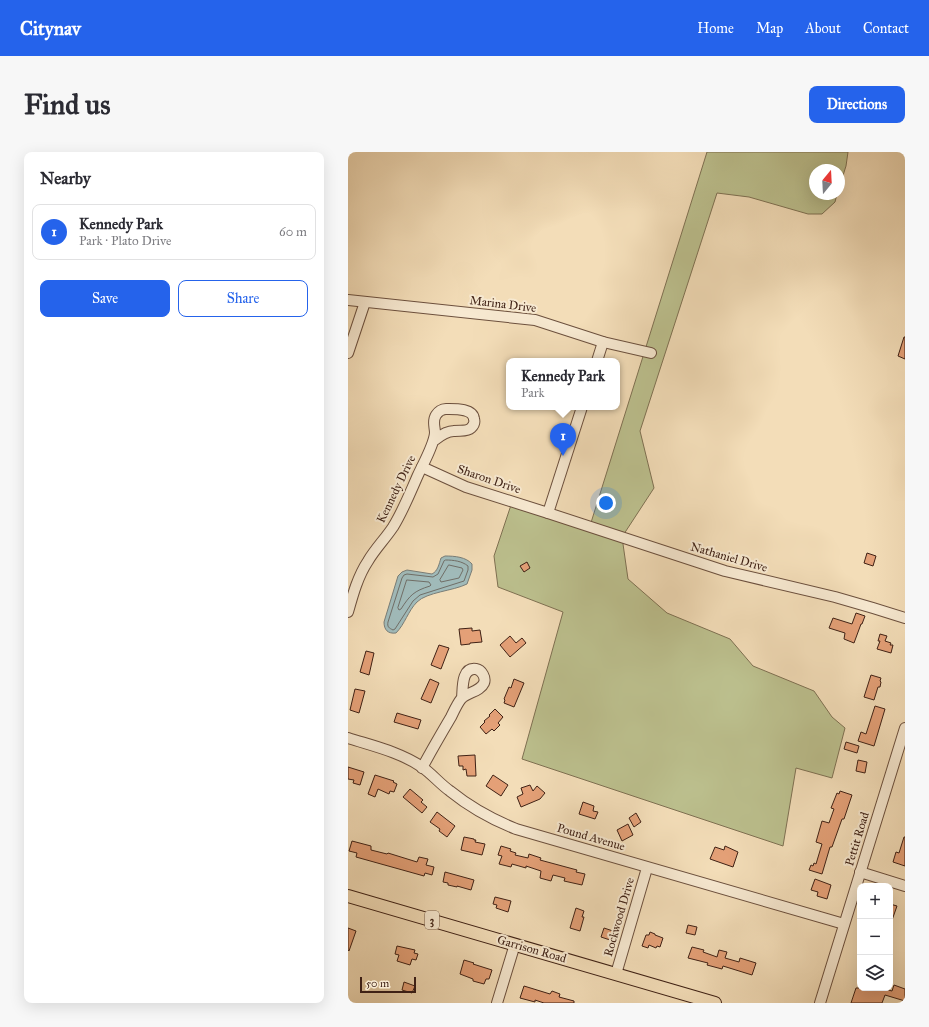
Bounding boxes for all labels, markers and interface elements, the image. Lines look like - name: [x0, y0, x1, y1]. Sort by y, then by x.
- text: Citynav: [20, 17, 81, 40]
- text: Home: [697, 20, 734, 37]
- text: Map: [756, 20, 783, 37]
- text: About: [805, 20, 841, 37]
- text: Contact: [863, 20, 909, 37]
- button: Directions: [809, 86, 905, 123]
- text: Find us: [24, 87, 110, 122]
- north arrow: [809, 164, 845, 200]
- text: Nearby: [40, 168, 91, 189]
- text: Kennedy Park: [79, 215, 163, 233]
- text: 1: [51, 224, 57, 240]
- text: 60 m: [279, 224, 307, 240]
- text: Park · Plato Drive: [79, 233, 172, 249]
- button: Save: [40, 280, 170, 317]
- button: Share: [178, 280, 308, 317]
- street label: Marina Drive: [469, 293, 537, 315]
- popup: [506, 358, 620, 410]
- text: Kennedy Park: [521, 367, 605, 385]
- text: Park: [521, 385, 545, 401]
- pin: 1: [550, 423, 576, 456]
- street label: Kennedy Drive: [374, 453, 418, 525]
- street label: Sharon Drive: [455, 462, 523, 496]
- your location: [596, 493, 616, 513]
- street label: Nathaniel Drive: [689, 539, 769, 575]
- street label: Pettit Road: [842, 810, 872, 868]
- street label: Pound Avenue: [555, 821, 627, 853]
- street label: Rockwood Drive: [601, 876, 637, 958]
- map controls: [857, 883, 893, 991]
- button: +: [857, 883, 893, 919]
- road number: 3: [425, 911, 439, 929]
- button: −: [857, 919, 893, 955]
- street label: Garrison Road: [496, 932, 568, 966]
- button: layers: [857, 955, 893, 991]
- scale bar: [360, 975, 416, 994]
- text: 50 m: [366, 977, 389, 990]

